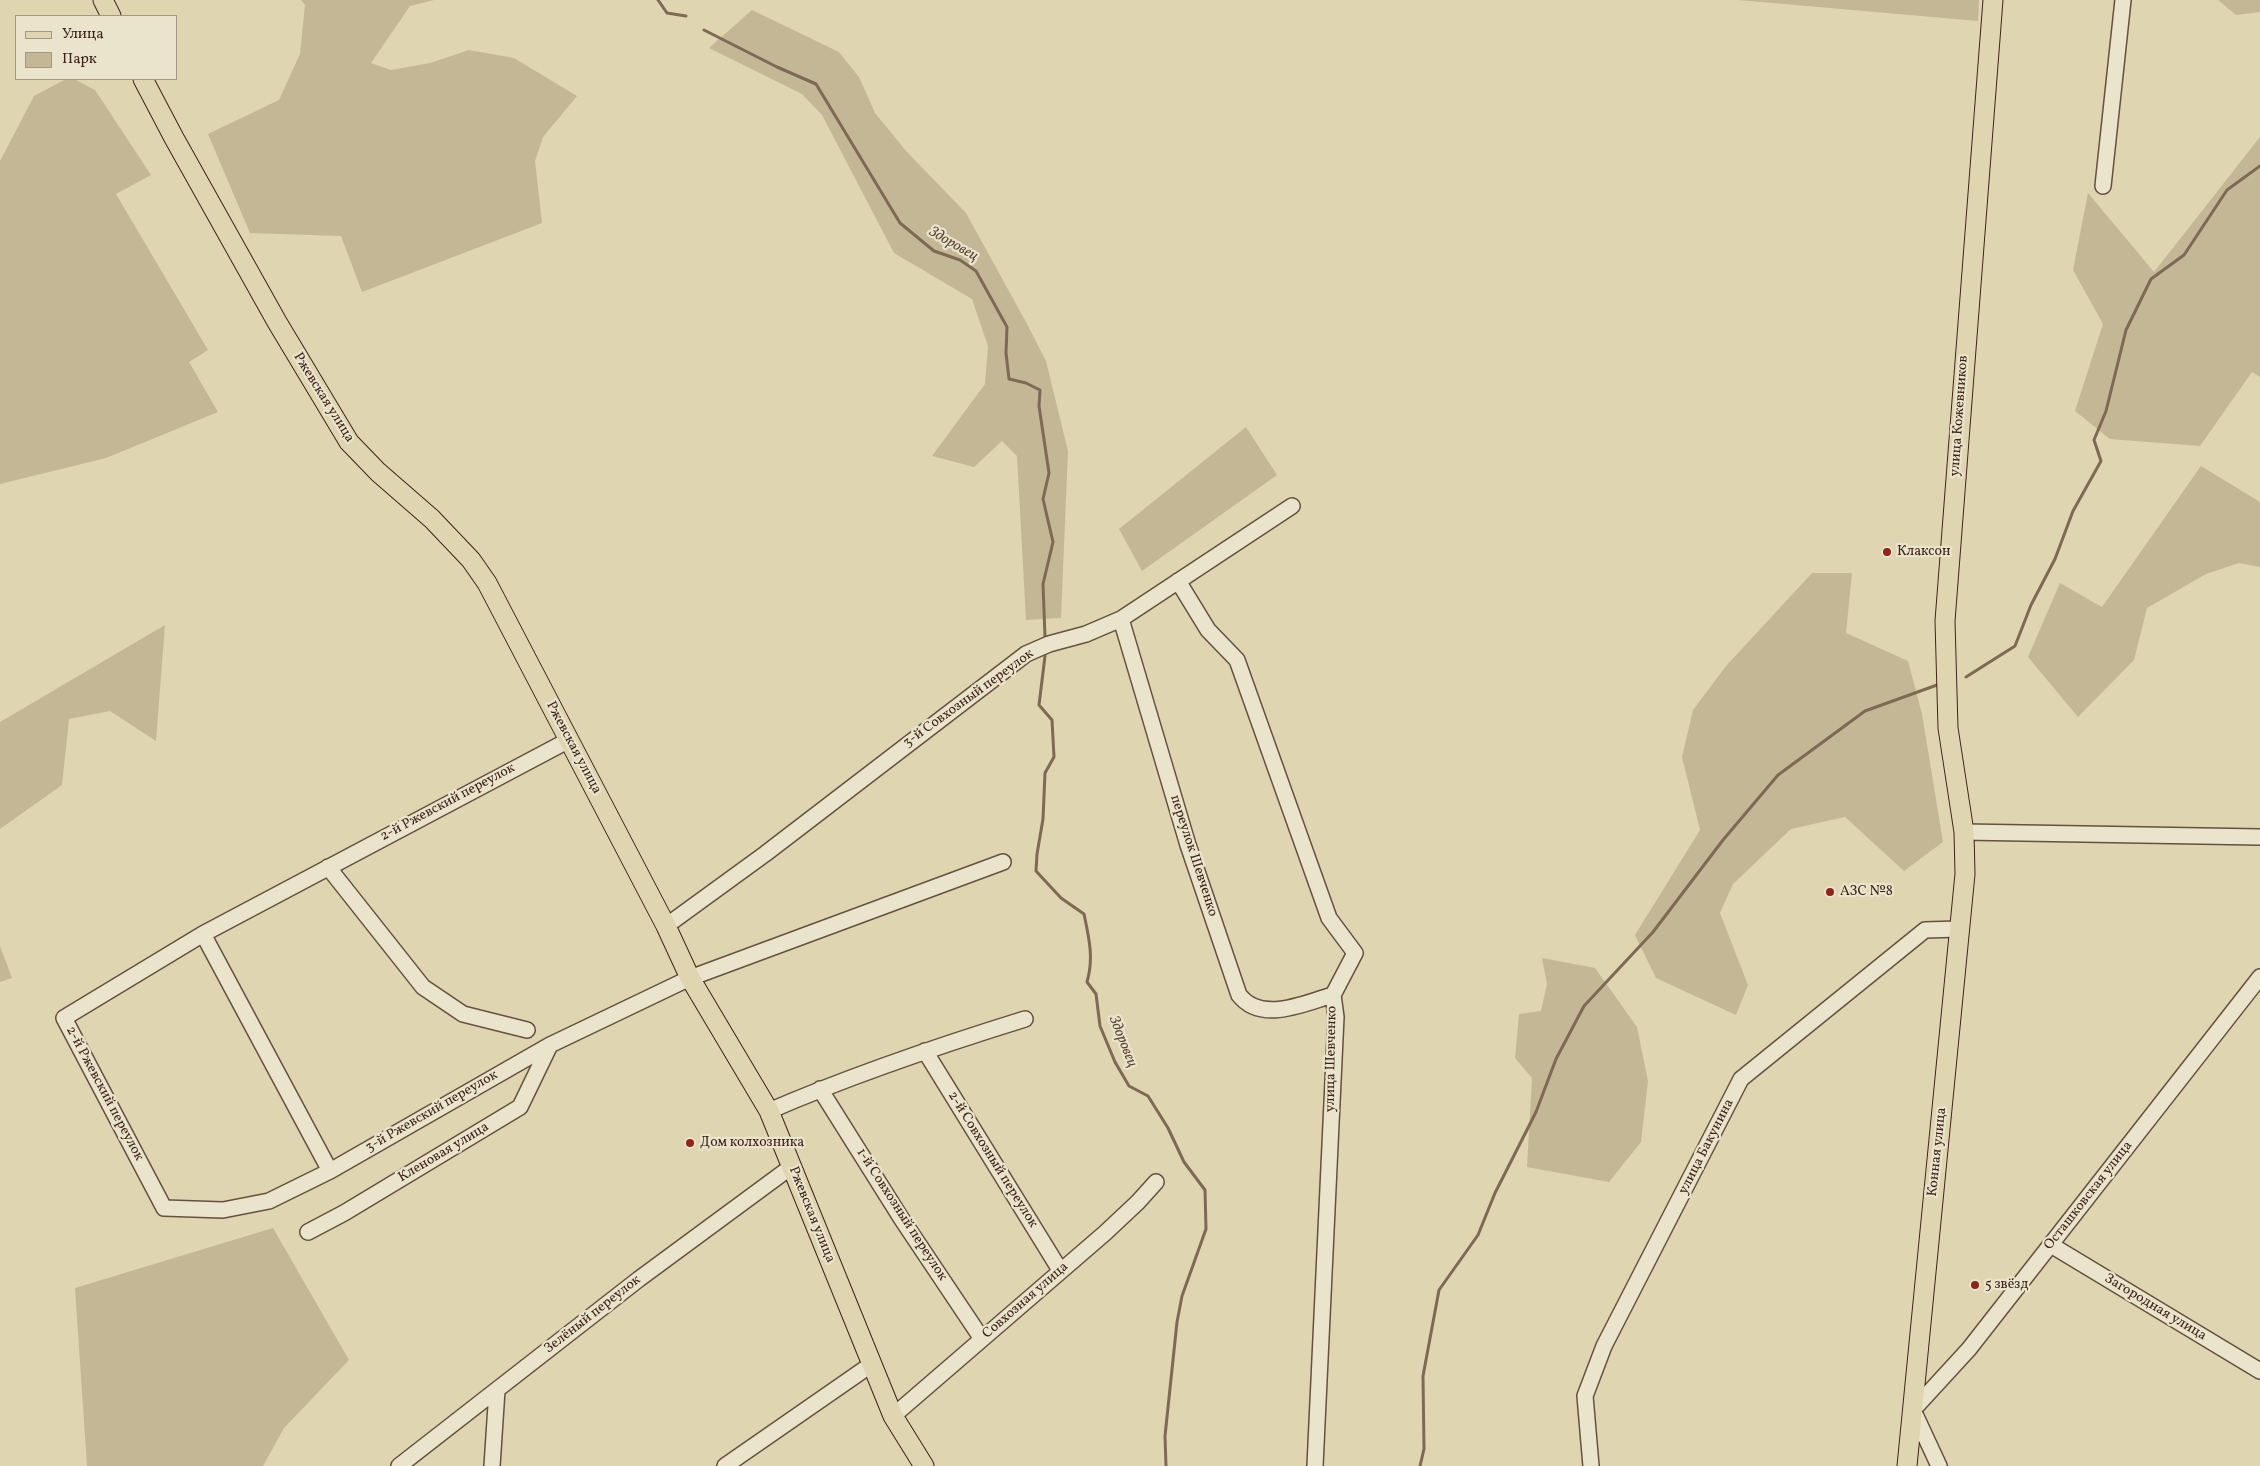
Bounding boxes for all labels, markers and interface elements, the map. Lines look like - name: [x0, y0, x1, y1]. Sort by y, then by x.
- legend: [15, 15, 178, 80]
- text: Улица: [62, 24, 104, 45]
- text: Парк: [62, 49, 97, 70]
- water label: Здоровец: [925, 224, 981, 266]
- street label: Ржевская улица: [289, 350, 357, 446]
- street label: улица Кожевников: [1947, 355, 1973, 477]
- place label: Клаксон: [1897, 544, 1951, 560]
- marker: Клаксон: [1881, 546, 1893, 558]
- street label: 3-й Совхозный переулок: [901, 646, 1037, 752]
- street label: Ржевская улица: [542, 699, 604, 797]
- street label: 2-й Ржевский переулок: [378, 760, 518, 846]
- street label: переулок Шевченко: [1165, 793, 1221, 919]
- place label: АЗС №8: [1840, 884, 1893, 900]
- marker: АЗС №8: [1824, 886, 1836, 898]
- street label: улица Шевченко: [1323, 1006, 1341, 1112]
- water label: Здоровец: [1104, 1014, 1140, 1070]
- street label: 2-й Ржевский переулок: [61, 1024, 147, 1164]
- street label: 3-й Ржевский переулок: [363, 1067, 501, 1157]
- street label: 2-й Совхозный переулок: [943, 1089, 1041, 1231]
- street label: улица Бакунина: [1676, 1096, 1738, 1198]
- street label: Конная улица: [1925, 1107, 1951, 1197]
- street label: Кленовая улица: [396, 1119, 492, 1187]
- place label: Дом колхозника: [700, 1135, 804, 1151]
- marker: Дом колхозника: [684, 1137, 696, 1149]
- street label: Осташковская улица: [2041, 1138, 2137, 1254]
- street label: 1-й Совхозный переулок: [852, 1145, 950, 1285]
- street label: Ржевская улица: [784, 1164, 838, 1266]
- street label: Совхозная улица: [980, 1259, 1072, 1343]
- street label: Загородная улица: [2101, 1271, 2209, 1345]
- street label: Зелёный переулок: [541, 1272, 645, 1358]
- place label: 5 звёзд: [1985, 1277, 2028, 1293]
- marker: 5 звёзд: [1969, 1279, 1981, 1291]

